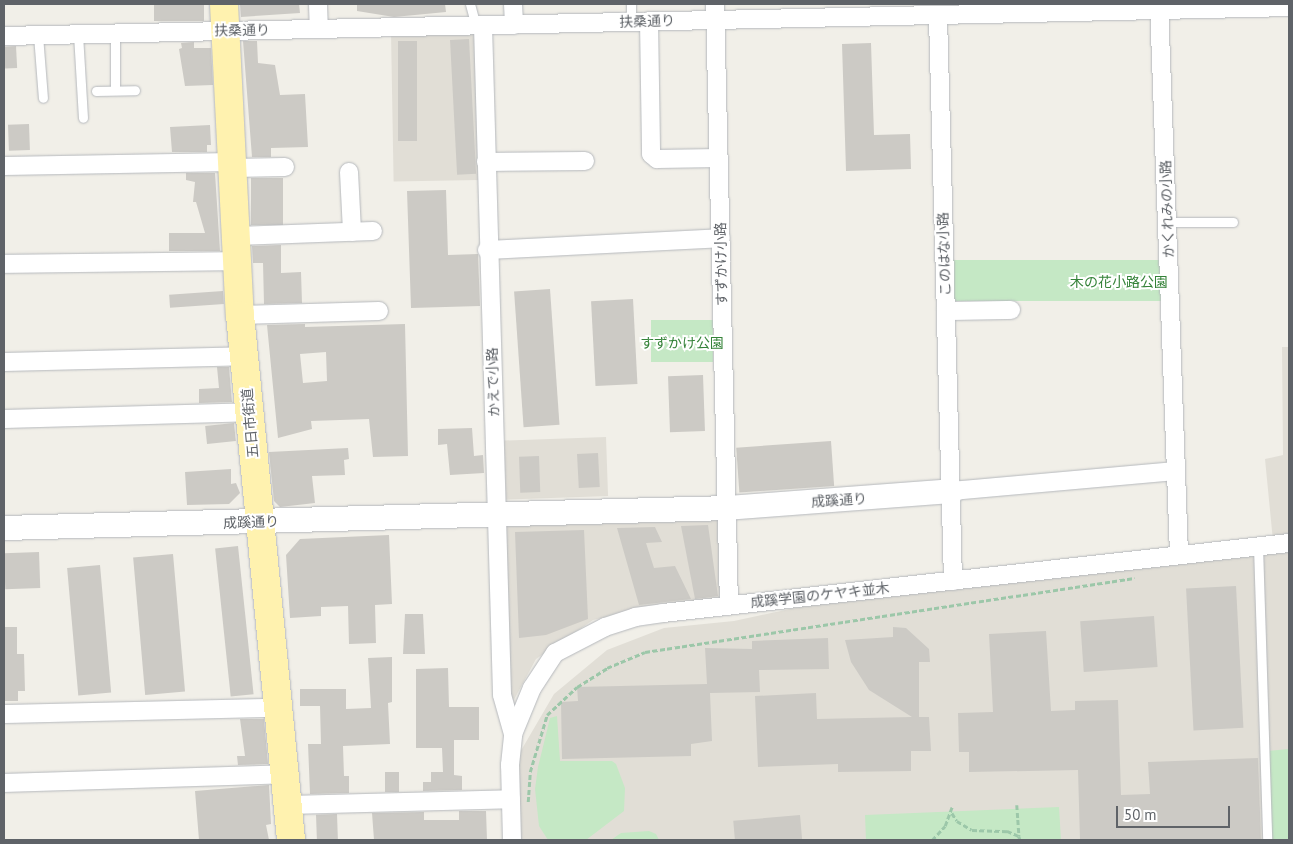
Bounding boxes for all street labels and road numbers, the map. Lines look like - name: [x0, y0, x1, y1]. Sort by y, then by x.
- street label: 扶桑通り: [619, 12, 675, 30]
- street label: 扶桑通り: [214, 21, 270, 39]
- street label: かくれみの小路: [1157, 160, 1177, 258]
- street label: このはな小路: [934, 212, 954, 296]
- street label: すずかけ小路: [712, 222, 730, 306]
- street label: かえで小路: [483, 347, 503, 417]
- street label: 五日市街道: [239, 387, 261, 459]
- street label: 成蹊通り: [810, 490, 868, 510]
- street label: 成蹊通り: [223, 513, 279, 531]
- street label: 成蹊学園のケヤキ並木: [750, 579, 890, 611]

